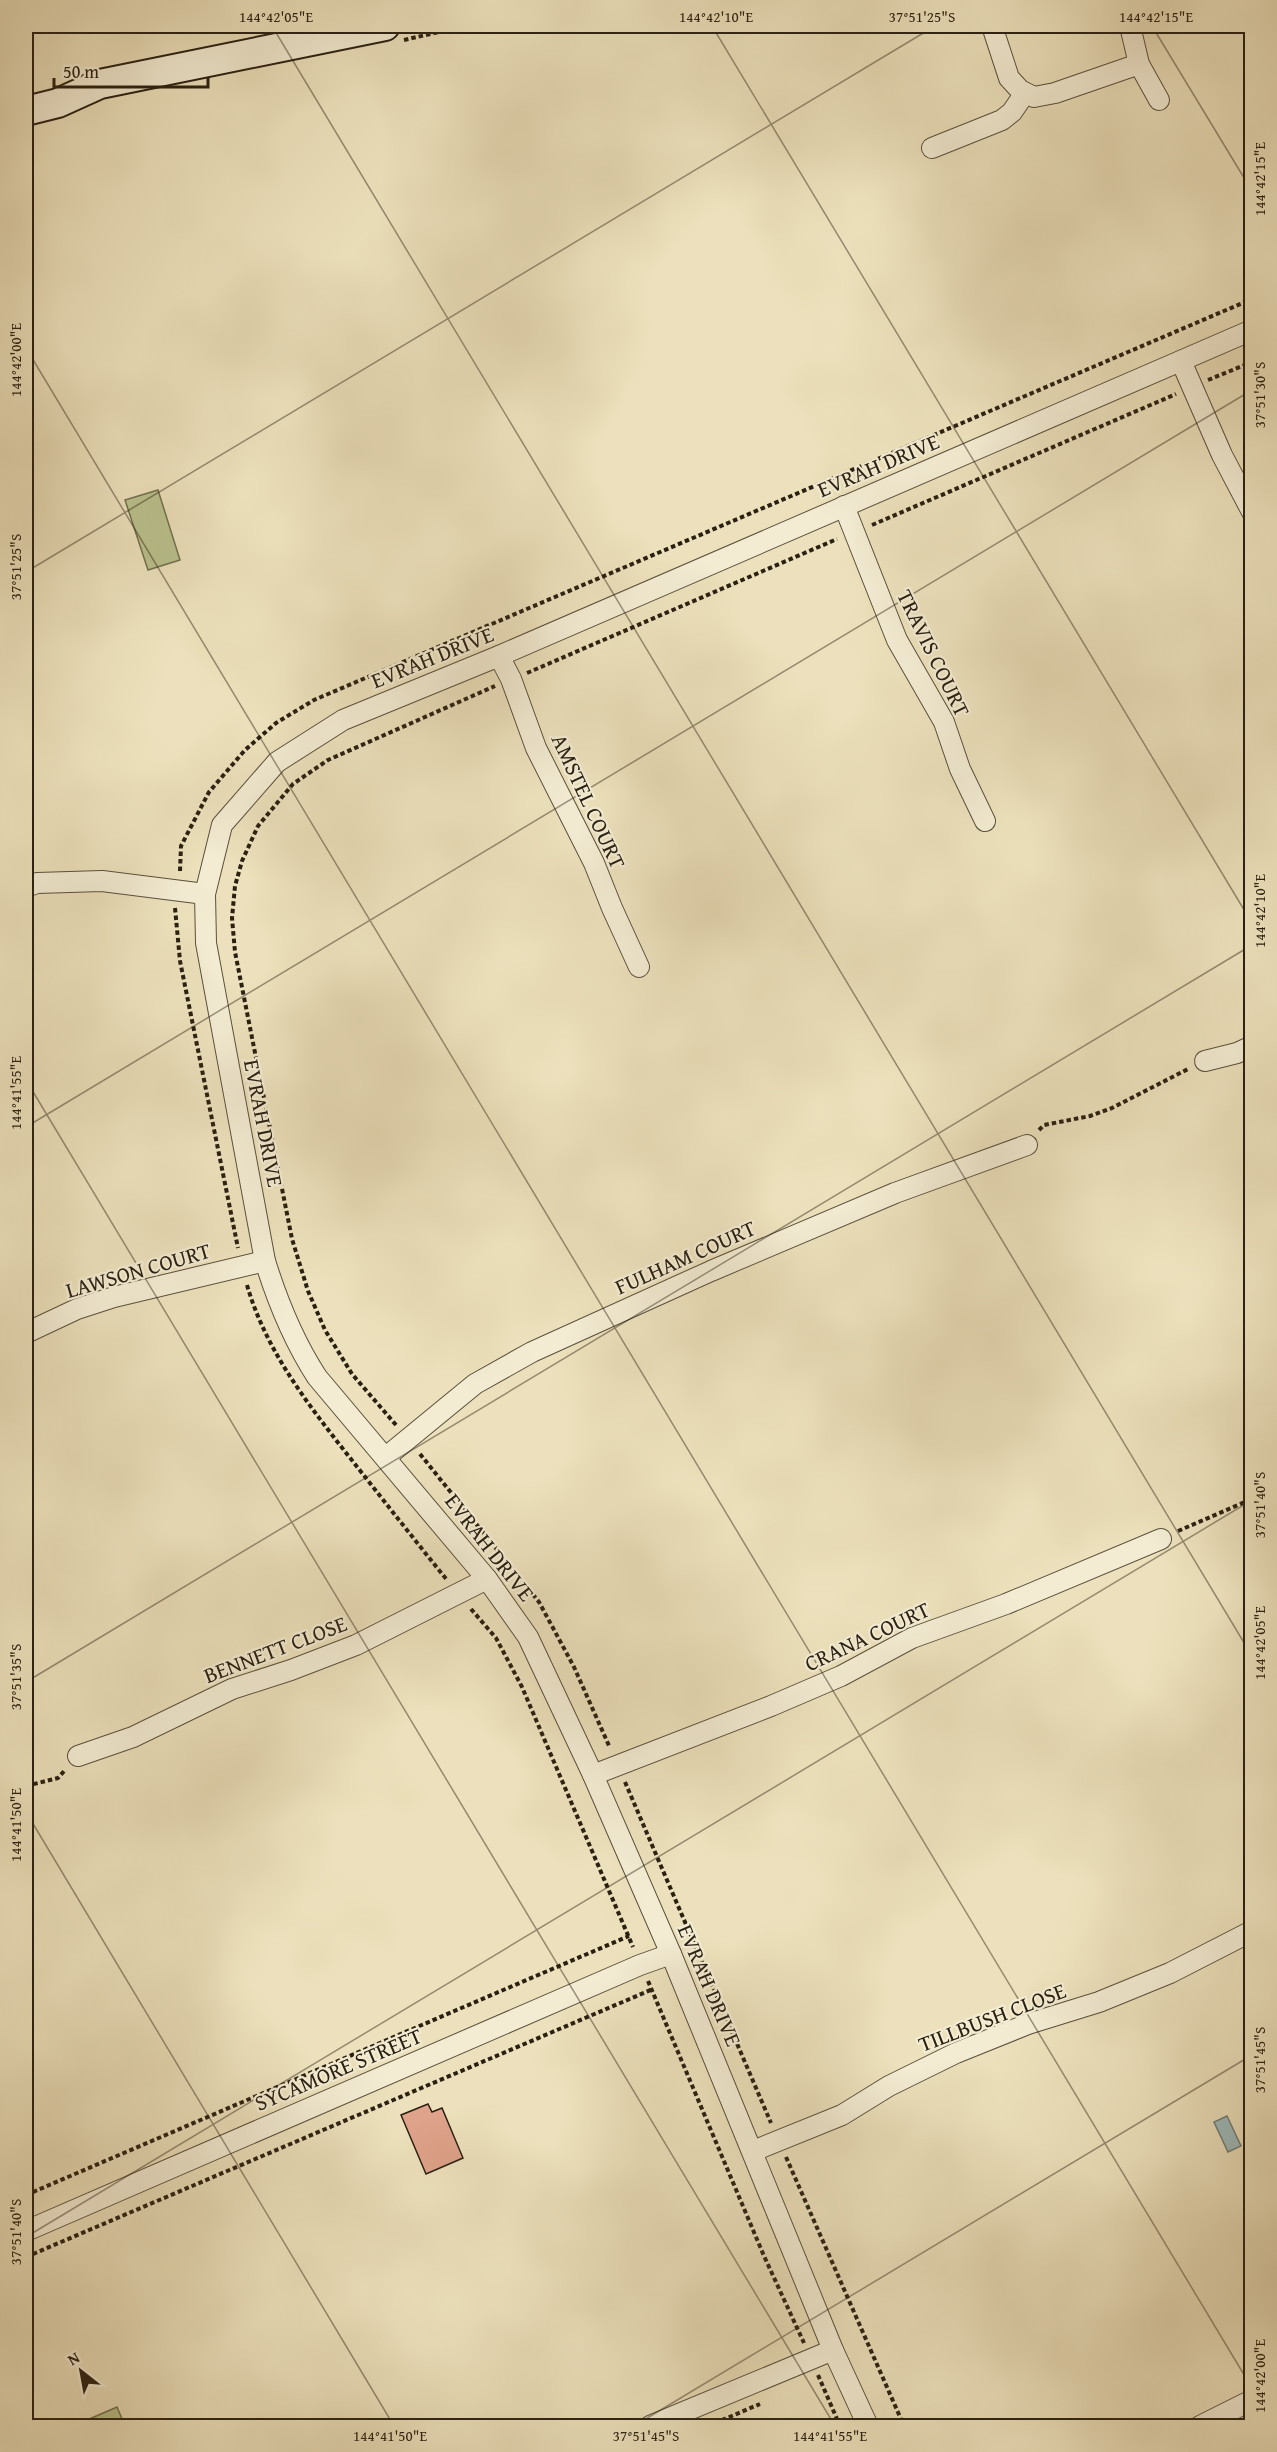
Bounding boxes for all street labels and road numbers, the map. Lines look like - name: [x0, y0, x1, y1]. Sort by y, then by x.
- street label: EVRAH DRIVE: [812, 425, 944, 505]
- street label: TRAVIS COURT: [889, 584, 979, 722]
- street label: EVRAH DRIVE: [366, 618, 498, 696]
- street label: AMSTEL COURT: [544, 728, 634, 874]
- street label: EVRAH DRIVE: [236, 1056, 292, 1190]
- street label: FULHAM COURT: [609, 1212, 761, 1302]
- street label: LAWSON COURT: [62, 1234, 214, 1306]
- street label: EVRAH DRIVE: [438, 1486, 542, 1608]
- street label: CRANA COURT: [799, 1593, 935, 1679]
- street label: BENNETT CLOSE: [199, 1607, 351, 1691]
- street label: EVRAH DRIVE: [670, 1919, 750, 2051]
- street label: TILLBUSH CLOSE: [914, 1974, 1070, 2060]
- street label: SYCAMORE STREET: [249, 2019, 427, 2119]

